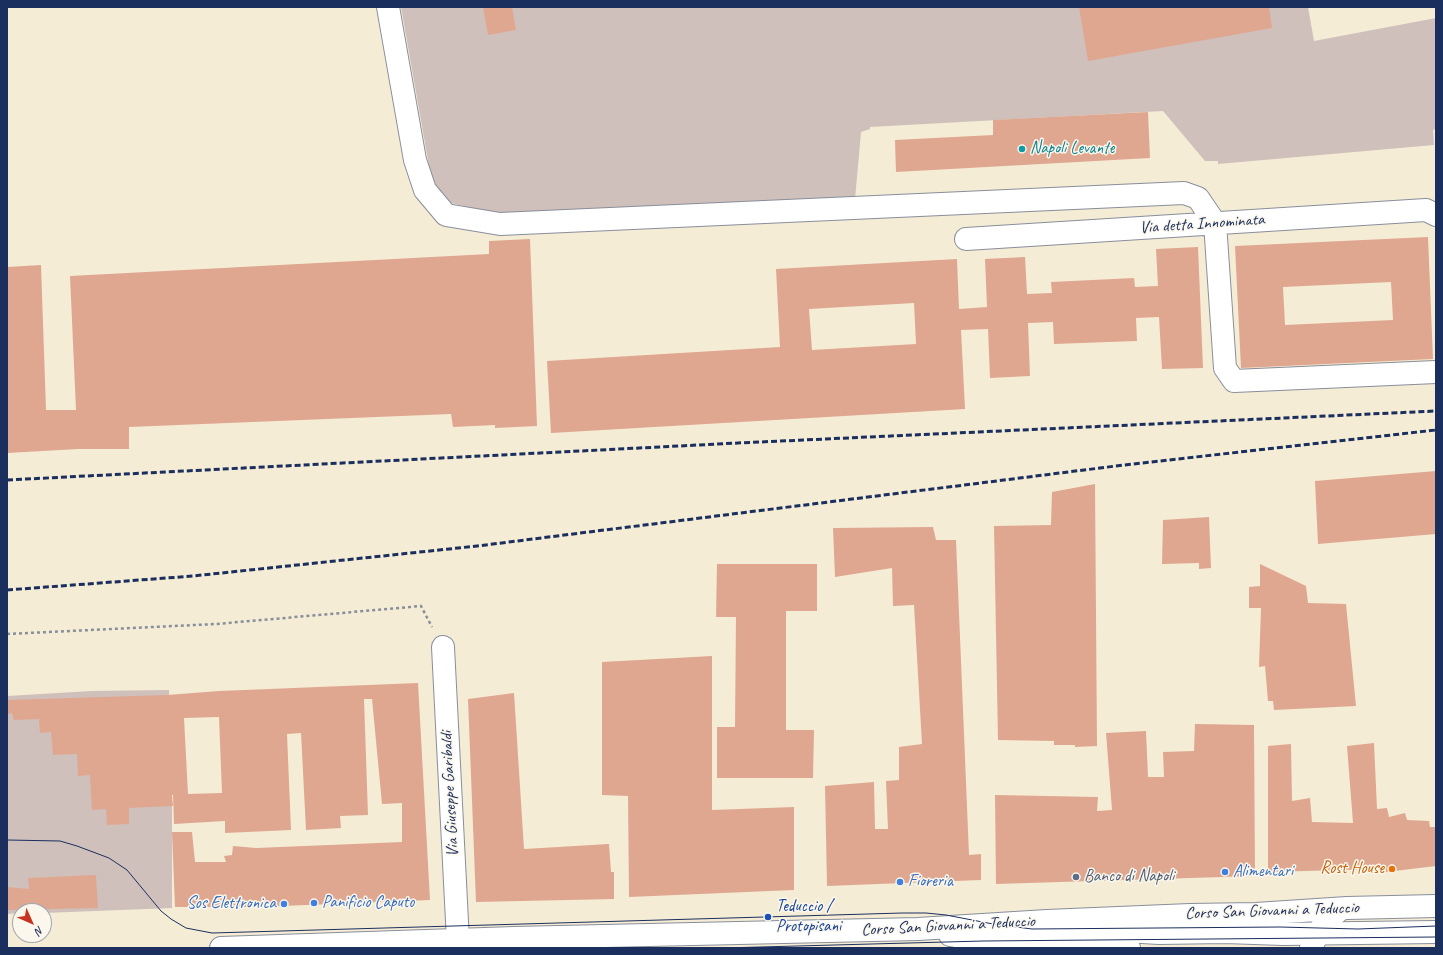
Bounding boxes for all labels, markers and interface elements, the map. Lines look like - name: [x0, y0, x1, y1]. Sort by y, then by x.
- place label: Napoli Levante: [1030, 139, 1114, 159]
- marker: Napoli Levante: [1017, 144, 1027, 154]
- street label: Via detta Innominata: [1139, 209, 1265, 239]
- street label: Via Giuseppe Garibaldi: [437, 730, 463, 858]
- place label: Rost House: [1320, 859, 1384, 879]
- place label: Alimentari: [1233, 862, 1293, 882]
- marker: Rost House: [1387, 864, 1397, 874]
- place label: Banco di Napoli: [1084, 867, 1174, 887]
- marker: Alimentari: [1220, 867, 1230, 877]
- place label: Fioreria: [908, 872, 953, 892]
- marker: Banco di Napoli: [1071, 872, 1081, 882]
- marker: Fioreria: [895, 877, 905, 887]
- place label: Panificio Caputo: [322, 893, 414, 913]
- place label: Sos Elettronica: [187, 894, 276, 914]
- place label: Teduccio / Protopisani: [776, 897, 841, 937]
- marker: Panificio Caputo: [309, 898, 319, 908]
- street label: Corso San Giovanni a Teduccio: [1185, 898, 1359, 924]
- marker: Sos Elettronica: [279, 899, 289, 909]
- north arrow: [12, 903, 52, 943]
- street label: Corso San Giovanni a Teduccio: [861, 911, 1035, 941]
- marker: Teduccio / Protopisani: [763, 912, 773, 922]
- text: N: [32, 923, 47, 938]

